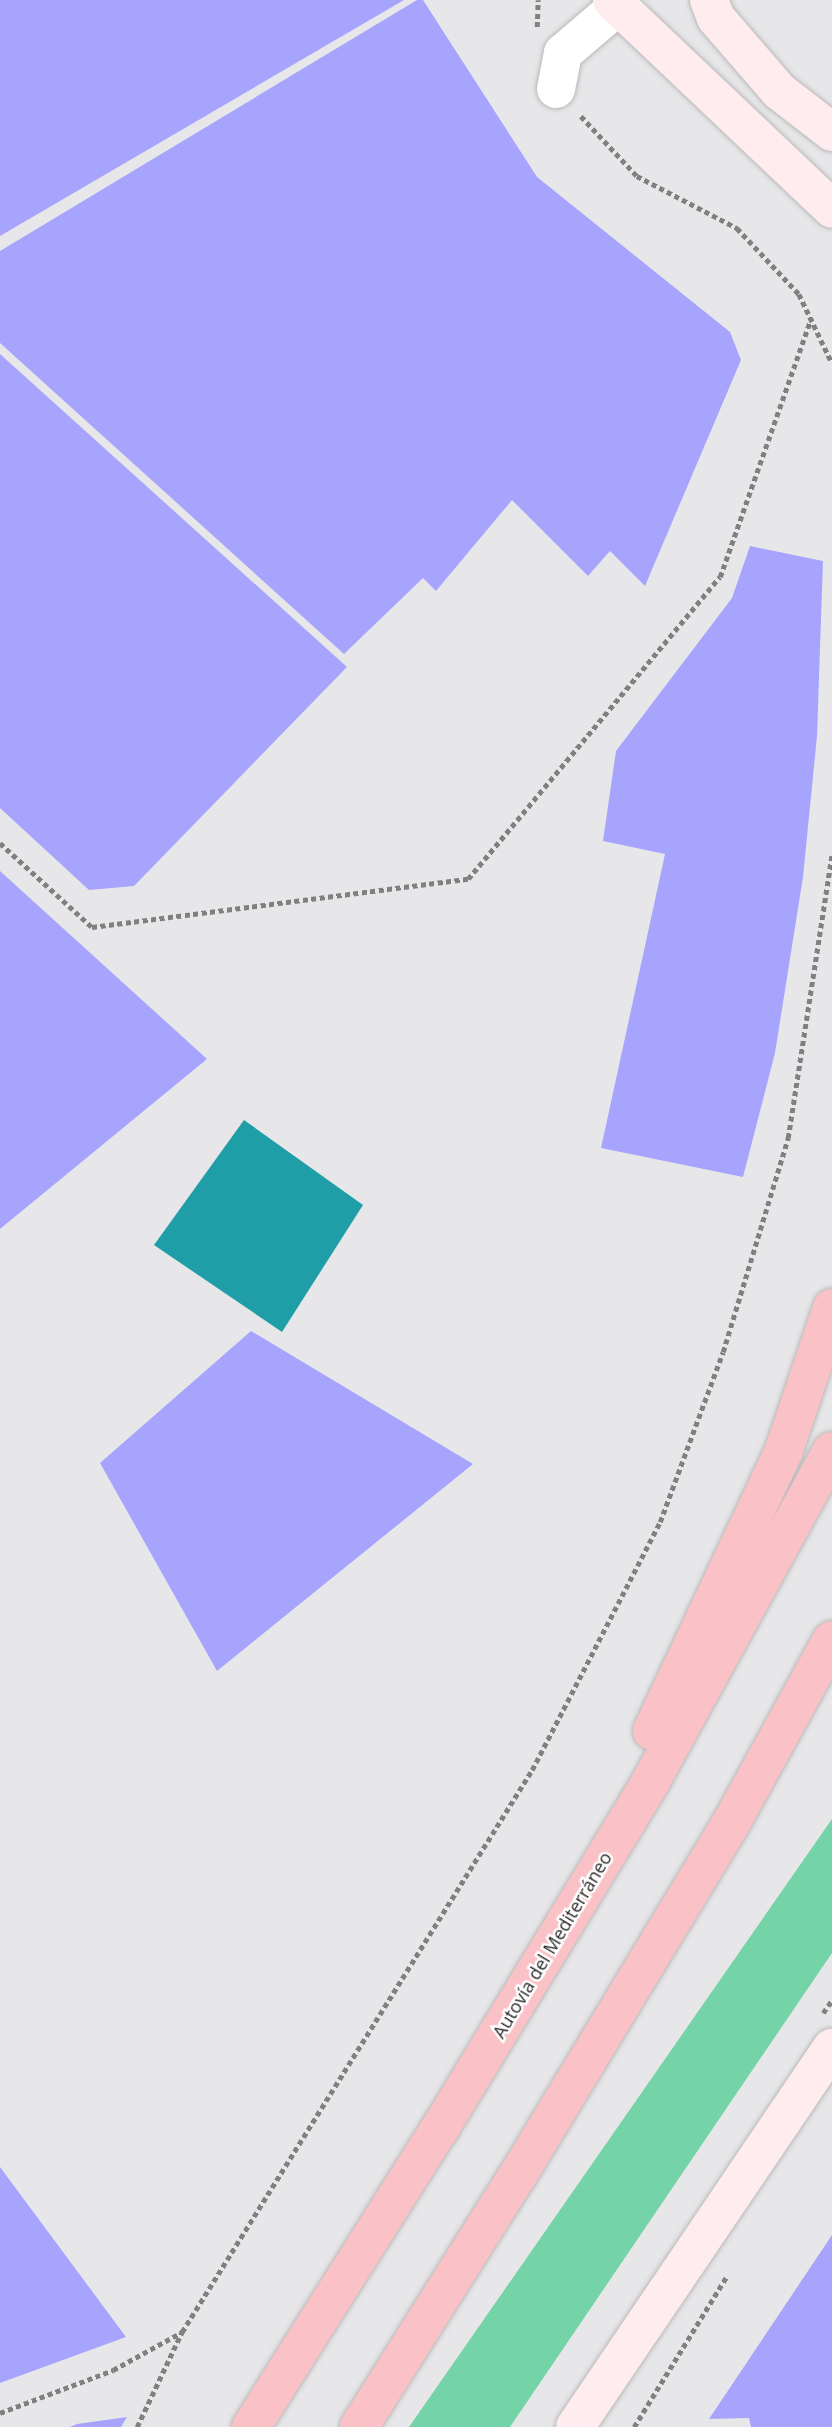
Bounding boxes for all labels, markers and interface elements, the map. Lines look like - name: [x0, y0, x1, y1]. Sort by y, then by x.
- street label: Autovía del Mediterráneo: [488, 1848, 616, 2042]

